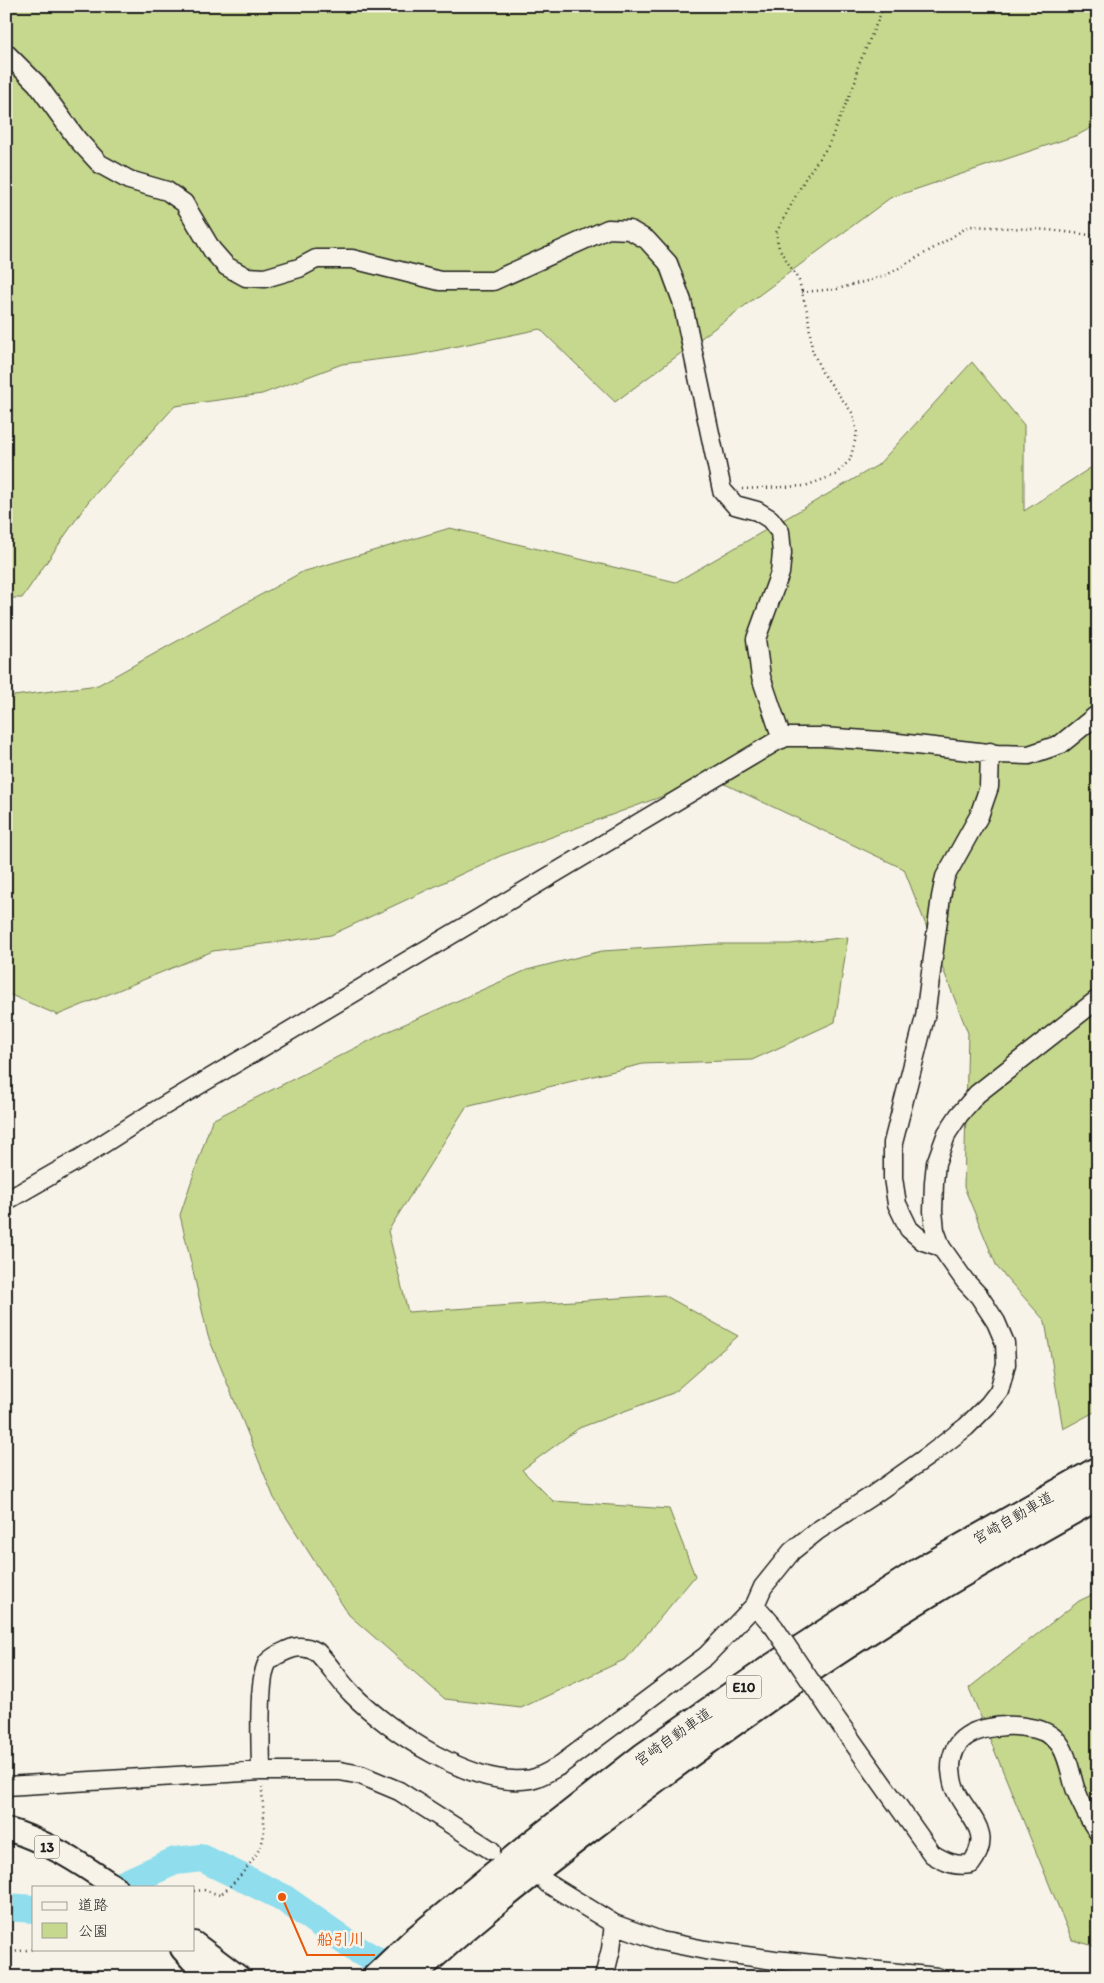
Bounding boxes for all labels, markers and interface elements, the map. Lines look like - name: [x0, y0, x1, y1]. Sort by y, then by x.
- street label: 宮崎自動車道: [970, 1488, 1056, 1548]
- road number: E10: [726, 1675, 762, 1698]
- street label: 宮崎自動車道: [631, 1704, 715, 1770]
- road number: 13: [34, 1835, 60, 1858]
- legend: [32, 1886, 195, 1950]
- text: 道路: [78, 1896, 108, 1914]
- text: 公園: [78, 1922, 108, 1940]
- callout: 船引川: [307, 1924, 375, 1955]
- text: 船引川: [317, 1930, 365, 1949]

